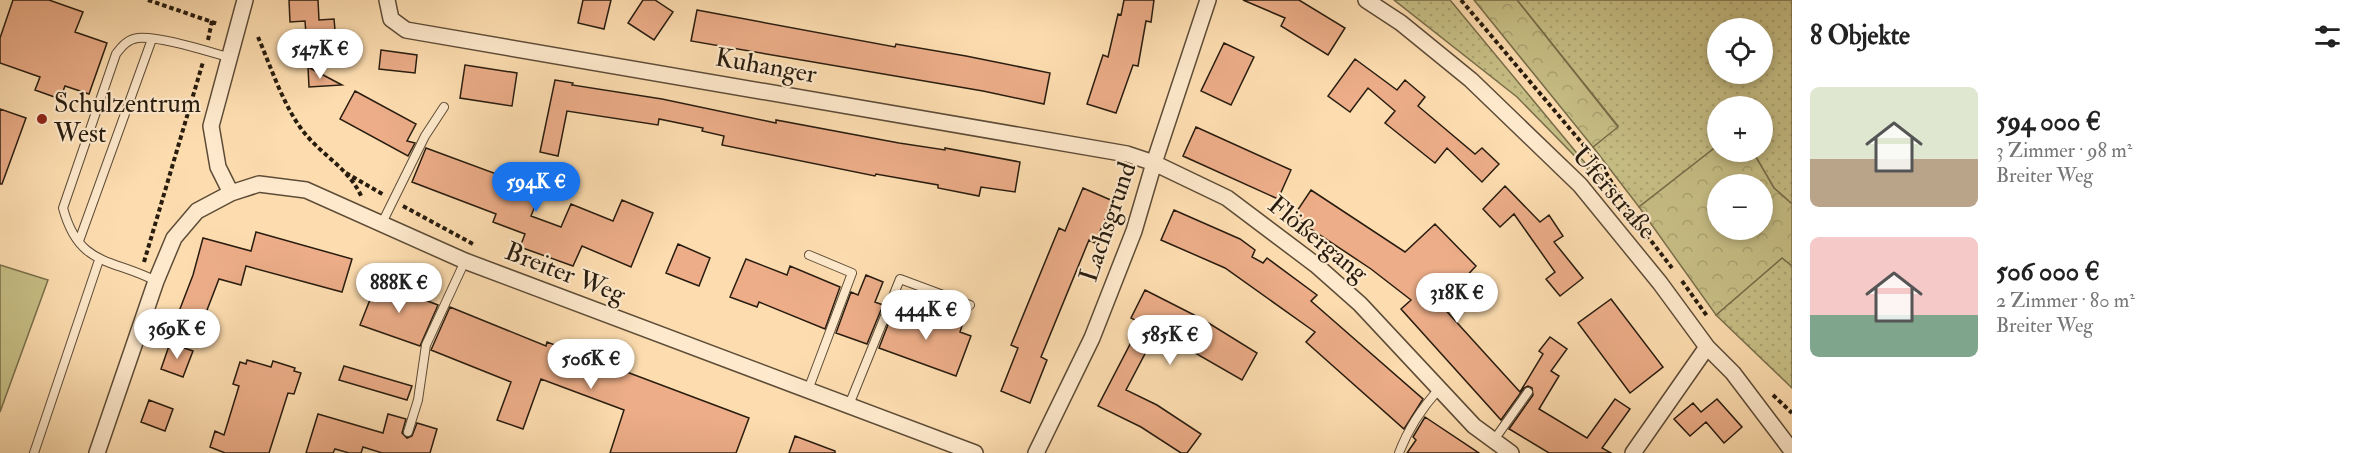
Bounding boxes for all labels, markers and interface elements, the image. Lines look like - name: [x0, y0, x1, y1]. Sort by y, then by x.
- map controls: [1707, 18, 1773, 240]
- button: locate: [1707, 18, 1773, 84]
- text: 8 Objekte: [1810, 20, 1910, 52]
- icon: filters: [2311, 20, 2344, 53]
- pin: 547K €: [271, 29, 369, 80]
- text: 547K €: [291, 36, 349, 61]
- street label: Kuhanger: [713, 41, 819, 91]
- place label: Schulzentrum West: [53, 88, 201, 150]
- button: +: [1707, 96, 1773, 162]
- text: 594 000 €: [1996, 106, 2101, 138]
- icon: home: [1858, 111, 1930, 183]
- marker: Schulzentrum West: [35, 112, 49, 126]
- text: 3 Zimmer · 98 m²: [1996, 138, 2132, 163]
- street label: Uferstraße: [1565, 140, 1663, 246]
- street label: Lachsgrund: [1073, 158, 1143, 286]
- pin: 594K €: [487, 162, 585, 213]
- text: Breiter Weg: [1996, 163, 2093, 188]
- text: 594K €: [506, 169, 566, 194]
- button: −: [1707, 174, 1773, 240]
- street label: Flößergang: [1262, 189, 1375, 290]
- street label: Breiter Weg: [500, 235, 631, 311]
- text: 506 000 €: [1996, 256, 2100, 288]
- icon: home: [1858, 261, 1930, 333]
- pin: 888K €: [350, 263, 448, 314]
- text: 888K €: [370, 270, 428, 295]
- pin: 318K €: [1408, 273, 1506, 324]
- text: 318K €: [1430, 280, 1484, 305]
- text: 2 Zimmer · 80 m²: [1996, 288, 2135, 313]
- pin: 444K €: [877, 290, 975, 341]
- text: 444K €: [895, 297, 957, 322]
- pin: 369K €: [128, 309, 226, 360]
- text: Breiter Weg: [1996, 313, 2093, 338]
- pin: 585K €: [1121, 315, 1219, 366]
- text: 369K €: [148, 316, 206, 341]
- text: 585K €: [1142, 322, 1198, 347]
- pin: 506K €: [542, 339, 640, 390]
- text: 506K €: [562, 346, 620, 371]

